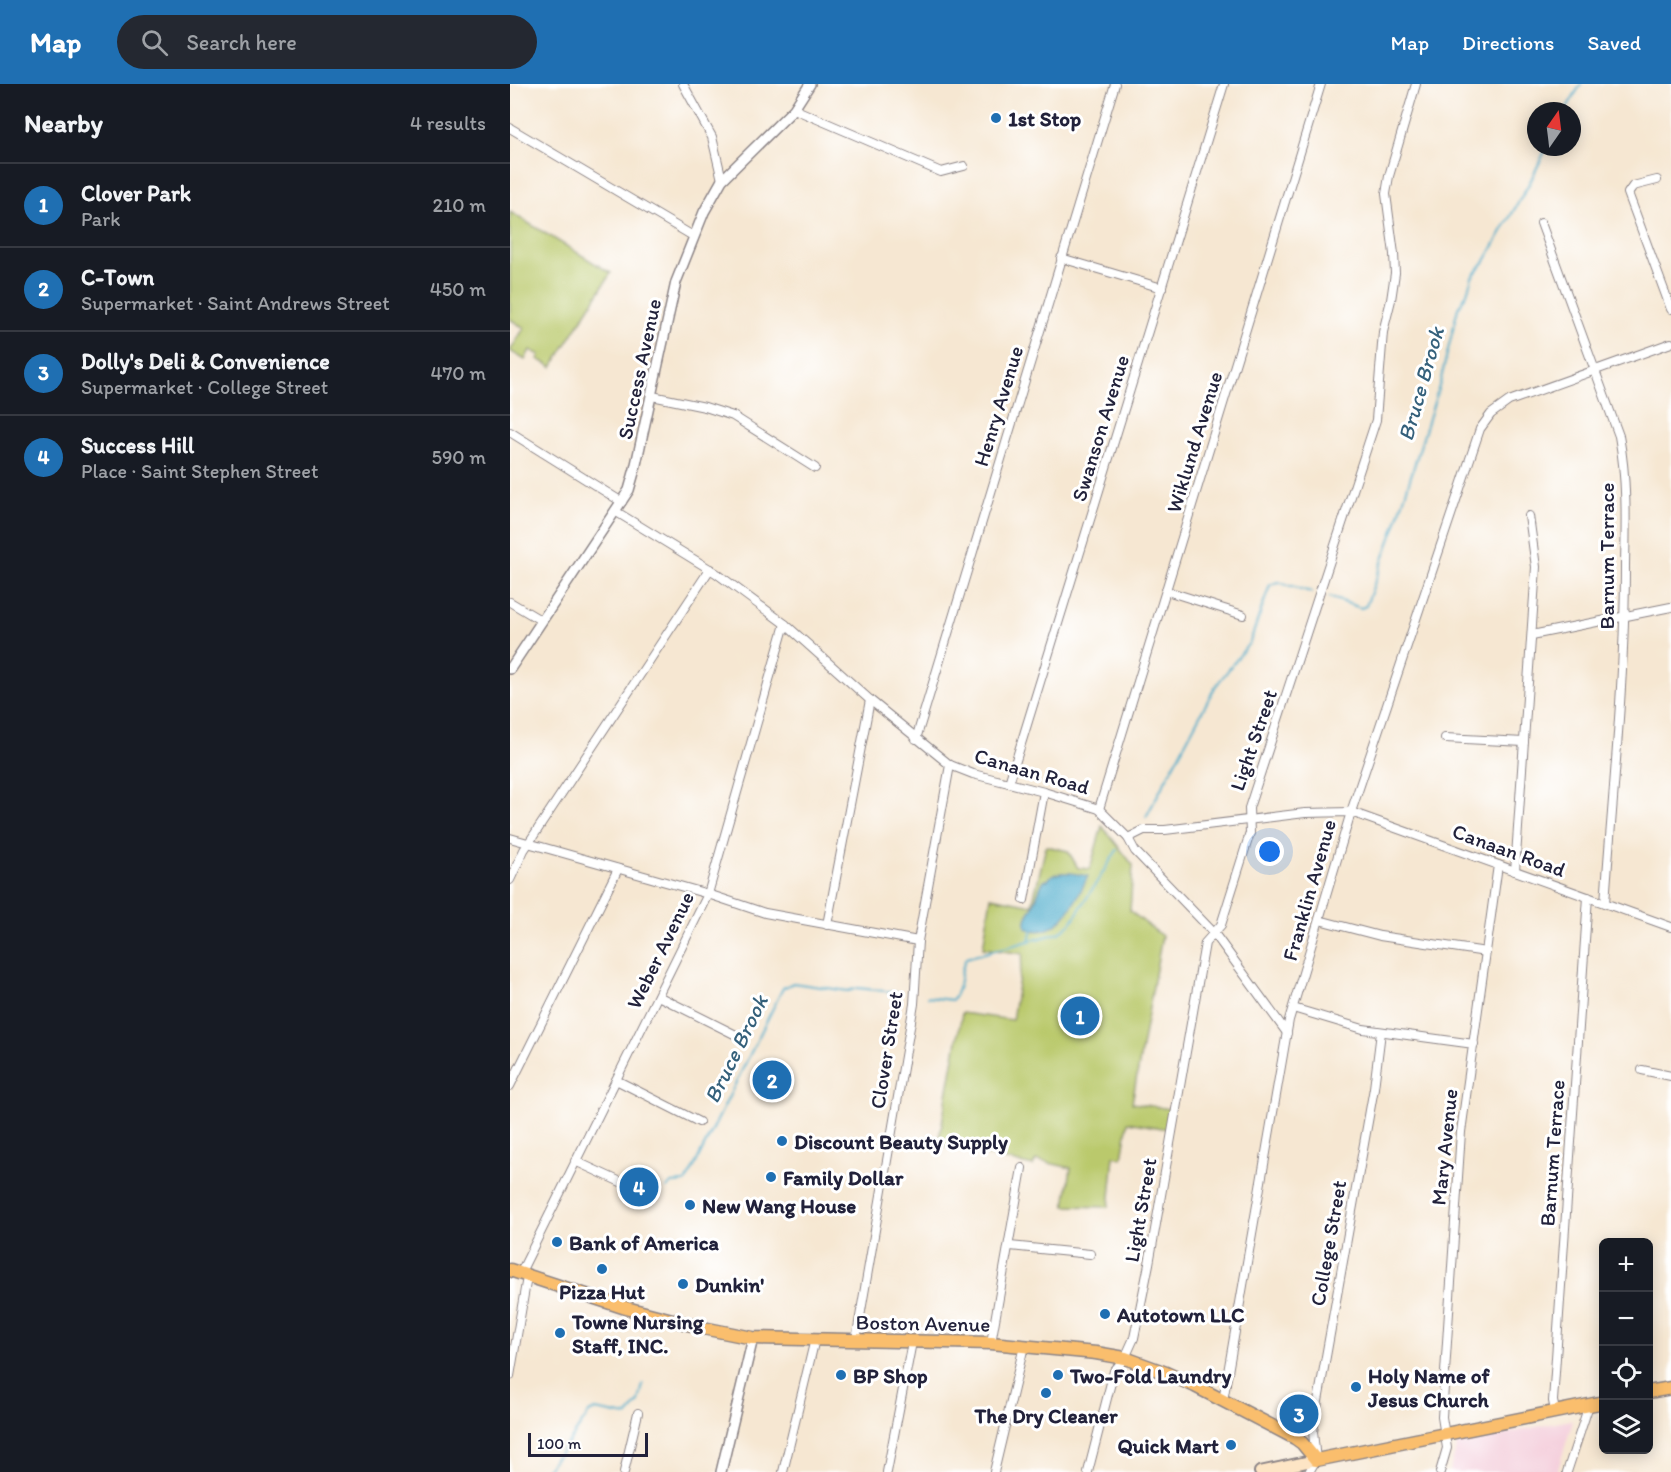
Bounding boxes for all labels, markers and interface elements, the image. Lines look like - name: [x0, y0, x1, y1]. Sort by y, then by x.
- search box: [117, 15, 537, 69]
- text: Map: [30, 25, 81, 59]
- icon: search: [138, 26, 171, 59]
- text: Search here: [186, 29, 297, 56]
- text: Map: [1391, 30, 1429, 55]
- text: Directions: [1462, 30, 1554, 55]
- text: Saved: [1587, 30, 1641, 55]
- north arrow: [1527, 102, 1581, 156]
- place label: 1st Stop: [1008, 106, 1081, 132]
- text: Nearby: [24, 107, 103, 139]
- text: 4 results: [410, 111, 486, 135]
- marker: 1st Stop: [989, 111, 1003, 125]
- text: Clover Park: [81, 180, 191, 207]
- text: 1: [39, 193, 48, 217]
- text: 210 m: [433, 193, 486, 217]
- text: Park: [81, 207, 120, 231]
- text: C-Town: [81, 264, 154, 291]
- text: 2: [38, 277, 49, 301]
- text: 450 m: [430, 277, 486, 301]
- text: Supermarket · Saint Andrews Street: [81, 291, 390, 315]
- street label: Success Avenue: [612, 296, 666, 442]
- water label: Bruce Brook: [1392, 322, 1451, 444]
- street label: Henry Avenue: [968, 343, 1028, 469]
- text: Dolly's Deli & Convenience: [81, 348, 330, 375]
- street label: Swanson Avenue: [1066, 352, 1134, 504]
- text: 3: [38, 361, 49, 385]
- text: 470 m: [430, 361, 486, 385]
- street label: Wiklund Avenue: [1161, 368, 1227, 516]
- text: Supermarket · College Street: [81, 375, 328, 399]
- text: Success Hill: [81, 432, 194, 459]
- text: 4: [37, 445, 50, 469]
- text: 590 m: [431, 445, 486, 469]
- text: Place · Saint Stephen Street: [81, 459, 319, 483]
- street label: Barnum Terrace: [1594, 483, 1619, 629]
- street label: Light Street: [1224, 686, 1282, 794]
- street label: Canaan Road: [972, 743, 1093, 800]
- street label: Franklin Avenue: [1277, 816, 1341, 964]
- street label: Canaan Road: [1449, 818, 1570, 882]
- your location: [1255, 837, 1284, 866]
- street label: Weber Avenue: [621, 887, 699, 1013]
- water label: Bruce Brook: [698, 989, 774, 1107]
- street label: Clover Street: [864, 989, 908, 1111]
- pin: 1: [1060, 994, 1100, 1038]
- pin: 2: [752, 1058, 792, 1102]
- street label: Barnum Terrace: [1534, 1079, 1570, 1227]
- street label: Mary Avenue: [1425, 1087, 1463, 1207]
- place label: Discount Beauty Supply: [794, 1129, 1008, 1155]
- marker: Discount Beauty Supply: [775, 1134, 789, 1148]
- street label: Light Street: [1119, 1156, 1161, 1264]
- pin: 4: [620, 1164, 658, 1210]
- place label: Family Dollar: [783, 1165, 904, 1191]
- marker: Family Dollar: [764, 1170, 778, 1184]
- street label: College Street: [1305, 1178, 1351, 1308]
- place label: New Wang House: [702, 1193, 856, 1219]
- marker: New Wang House: [683, 1198, 697, 1212]
- place label: Bank of America: [569, 1230, 720, 1255]
- marker: Bank of America: [550, 1235, 564, 1249]
- map controls: [1599, 1238, 1653, 1454]
- button: +: [1599, 1238, 1653, 1292]
- marker: Pizza Hut: [595, 1262, 609, 1276]
- place label: Dunkin': [695, 1272, 764, 1297]
- marker: Dunkin': [676, 1277, 690, 1291]
- place label: Pizza Hut: [559, 1279, 645, 1304]
- button: −: [1599, 1292, 1653, 1346]
- place label: Autotown LLC: [1116, 1302, 1245, 1327]
- marker: Autotown LLC: [1098, 1307, 1112, 1321]
- place label: Towne Nursing Staff, INC.: [571, 1309, 705, 1358]
- street label: Boston Avenue: [855, 1309, 991, 1337]
- marker: Towne Nursing Staff, INC.: [553, 1326, 567, 1340]
- button: locate: [1599, 1346, 1653, 1400]
- place label: BP Shop: [853, 1363, 928, 1389]
- place label: Two-Fold Laundry: [1069, 1363, 1231, 1389]
- place label: Holy Name of Jesus Church: [1367, 1363, 1490, 1412]
- marker: BP Shop: [834, 1368, 848, 1382]
- marker: Two-Fold Laundry: [1051, 1368, 1065, 1382]
- marker: Holy Name of Jesus Church: [1349, 1380, 1363, 1394]
- marker: The Dry Cleaner: [1039, 1386, 1053, 1400]
- pin: 3: [1280, 1392, 1318, 1436]
- button: layers: [1599, 1400, 1653, 1454]
- place label: The Dry Cleaner: [973, 1403, 1118, 1429]
- scale bar: [528, 1430, 648, 1458]
- place label: Quick Mart: [1117, 1433, 1219, 1458]
- text: 100 m: [537, 1434, 581, 1453]
- marker: Quick Mart: [1224, 1438, 1238, 1452]

